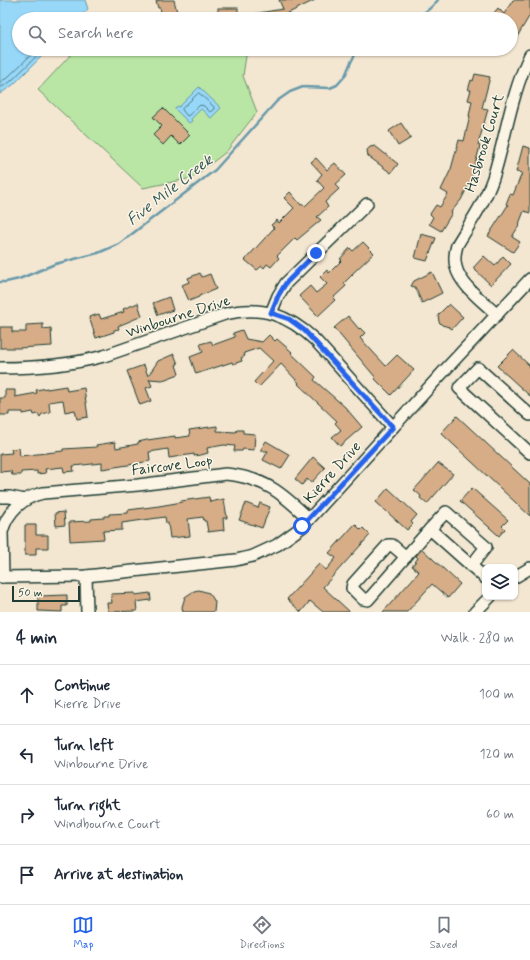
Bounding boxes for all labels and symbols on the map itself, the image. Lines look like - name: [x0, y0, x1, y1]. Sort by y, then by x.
- street label: Hasbrook Court: [461, 92, 509, 195]
- water label: Five Mile Creek: [123, 149, 218, 230]
- route end: [307, 244, 325, 262]
- street label: Winbourne Drive: [123, 291, 233, 343]
- street label: Kierre Drive: [300, 437, 366, 508]
- street label: Faircove Loop: [130, 451, 214, 481]
- route start: [293, 517, 311, 535]
- scale bar: [12, 584, 80, 603]

